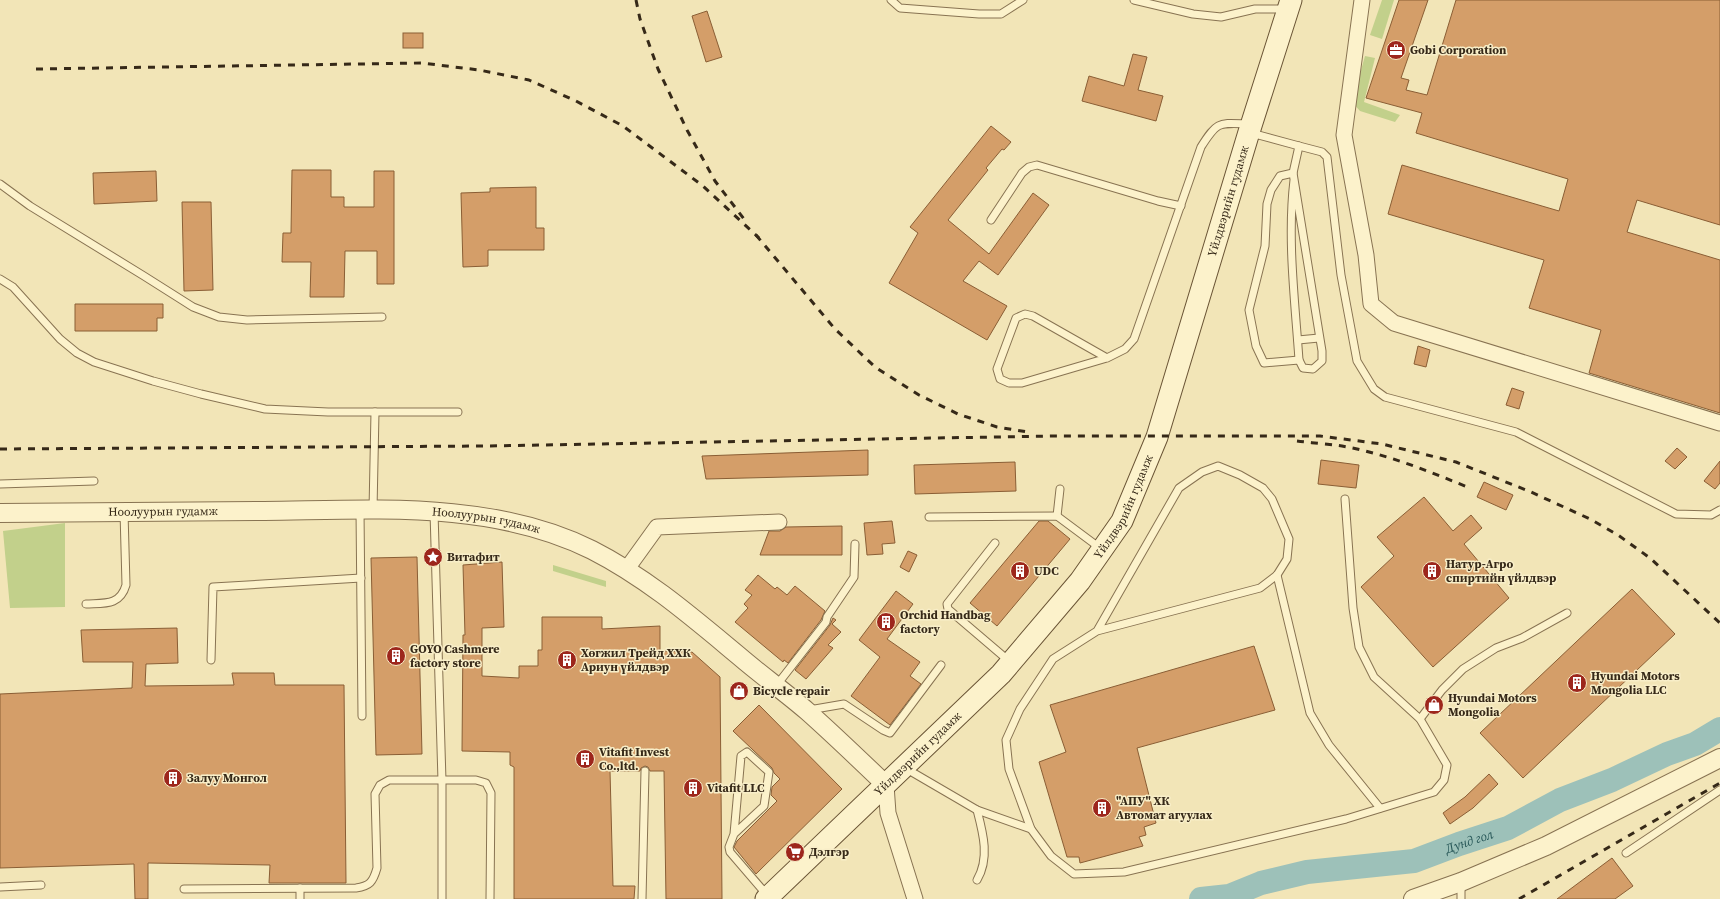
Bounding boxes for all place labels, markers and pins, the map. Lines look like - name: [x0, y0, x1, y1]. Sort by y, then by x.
- office icon: Gobi Corporation: [1385, 39, 1407, 61]
- place label: Gobi Corporation: [1410, 42, 1507, 58]
- place icon: Витафит: [422, 546, 444, 568]
- place label: Витафит: [447, 549, 500, 565]
- place label: Натур-Агро спиртийн үйлдвэр: [1446, 556, 1556, 586]
- building icon: UDC: [1009, 560, 1031, 582]
- building icon: Натур-Агро спиртийн үйлдвэр: [1421, 560, 1443, 582]
- place label: UDC: [1034, 563, 1059, 579]
- place label: Orchid Handbag factory: [900, 607, 991, 637]
- building icon: Orchid Handbag factory: [875, 611, 897, 633]
- place label: GOYO Cashmere factory store: [410, 641, 500, 671]
- building icon: GOYO Cashmere factory store: [385, 645, 407, 667]
- place label: Хөгжил Трейд ХХК Ариун үйлдвэр: [581, 645, 691, 675]
- building icon: Хөгжил Трейд ХХК Ариун үйлдвэр: [556, 649, 578, 671]
- place label: Hyundai Motors Mongolia LLC: [1591, 668, 1680, 698]
- building icon: Hyundai Motors Mongolia LLC: [1566, 672, 1588, 694]
- shop icon: Bicycle repair: [728, 680, 750, 702]
- place label: Bicycle repair: [753, 683, 830, 699]
- place label: Hyundai Motors Mongolia: [1448, 690, 1537, 720]
- shop icon: Hyundai Motors Mongolia: [1423, 694, 1445, 716]
- place label: Vitafit Invest Co.,ltd.: [599, 744, 670, 774]
- building icon: Vitafit Invest Co.,ltd.: [574, 748, 596, 770]
- building icon: Залуу Монгол: [162, 767, 184, 789]
- place label: Залуу Монгол: [187, 770, 267, 786]
- building icon: Vitafit LLC: [682, 777, 704, 799]
- place label: Vitafit LLC: [707, 780, 765, 796]
- place label: "АПУ" ХК Автомат агуулах: [1116, 793, 1213, 823]
- building icon: "АПУ" ХК Автомат агуулах: [1091, 797, 1113, 819]
- supermarket icon: Дэлгэр: [784, 841, 806, 863]
- place label: Дэлгэр: [809, 844, 849, 860]

